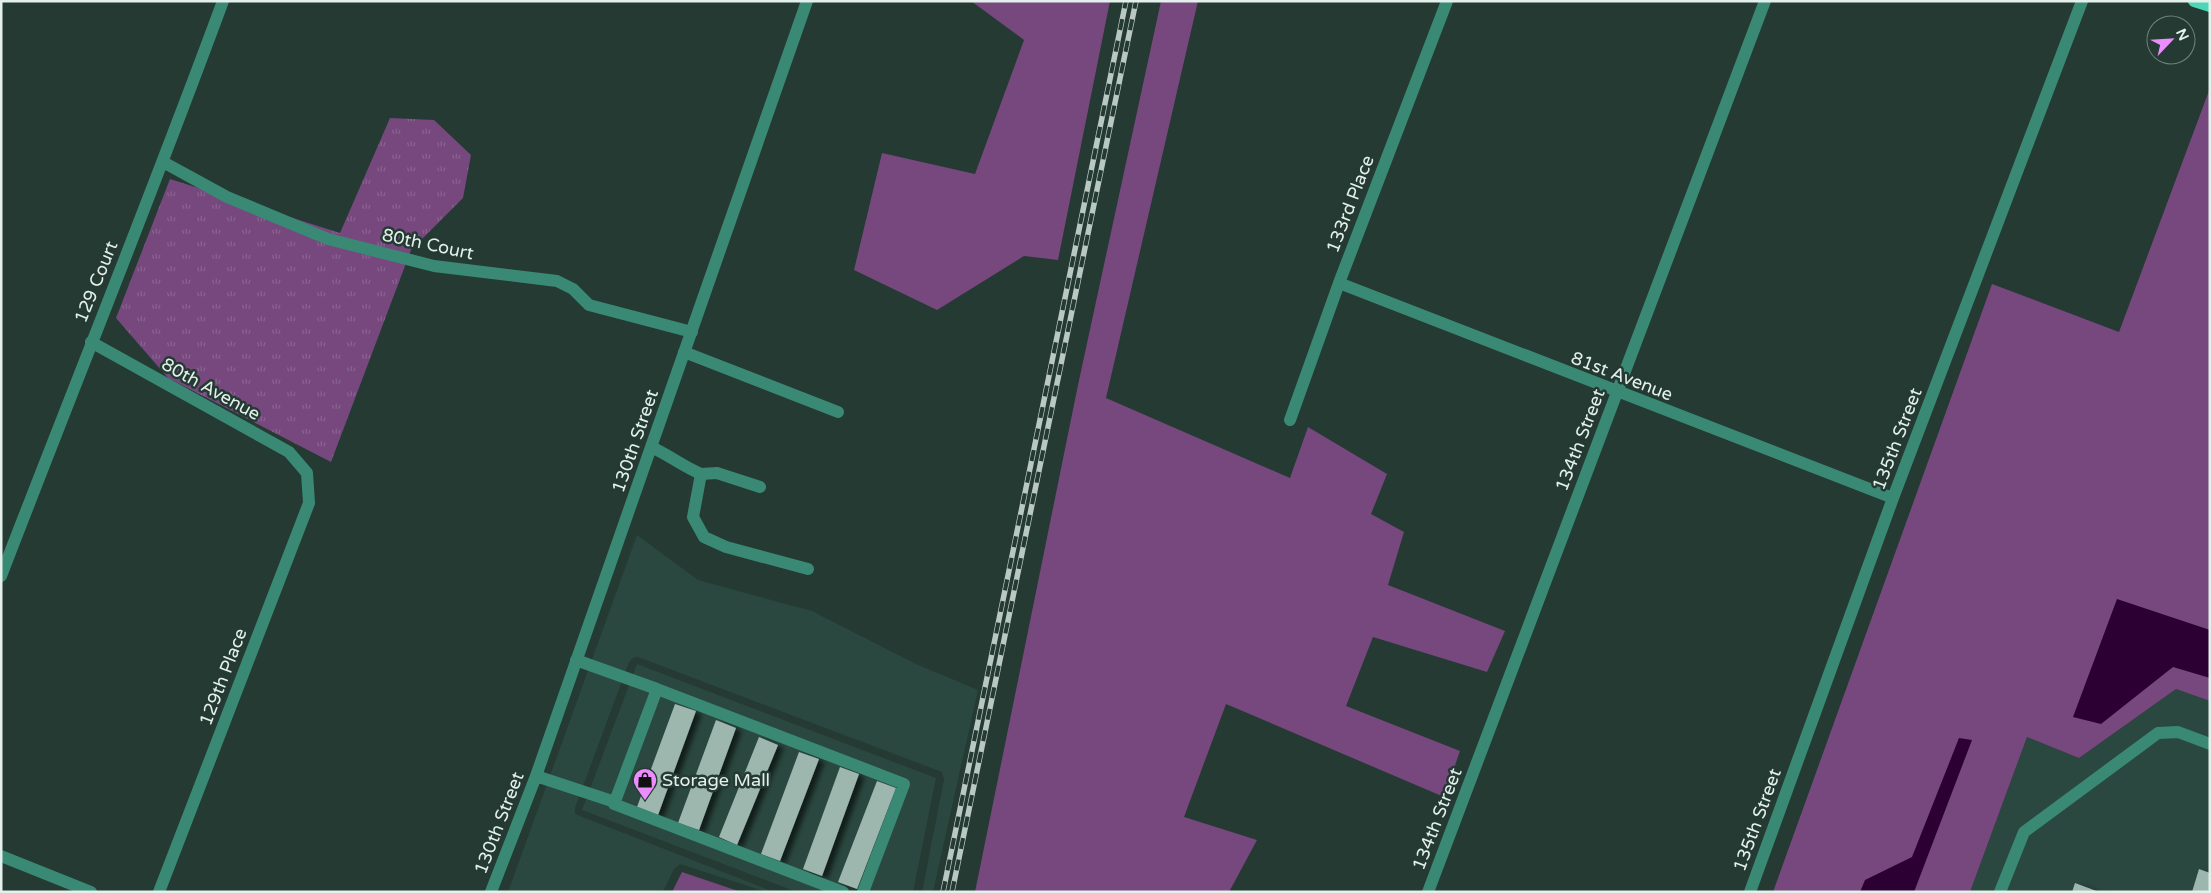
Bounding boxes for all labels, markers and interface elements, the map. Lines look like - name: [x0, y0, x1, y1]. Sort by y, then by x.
- north arrow: [2146, 15, 2196, 65]
- text: N: [2172, 26, 2192, 43]
- street label: 133rd Place: [1321, 152, 1379, 256]
- street label: 80th Court: [380, 224, 476, 264]
- street label: 129 Court: [70, 238, 122, 326]
- street label: 81st Avenue: [1568, 347, 1676, 405]
- street label: 80th Avenue: [158, 353, 264, 425]
- street label: 135th Street: [1867, 385, 1927, 493]
- street label: 130th Street: [607, 386, 663, 496]
- street label: 134th Street: [1550, 386, 1610, 494]
- street label: 129th Place: [194, 625, 252, 729]
- street label: 134th Street: [1407, 765, 1467, 873]
- street label: 135th Street: [1728, 765, 1786, 874]
- shop icon: Storage Mall: [632, 767, 658, 801]
- street label: 130th Street: [469, 769, 529, 877]
- place label: Storage Mall: [662, 769, 770, 791]

